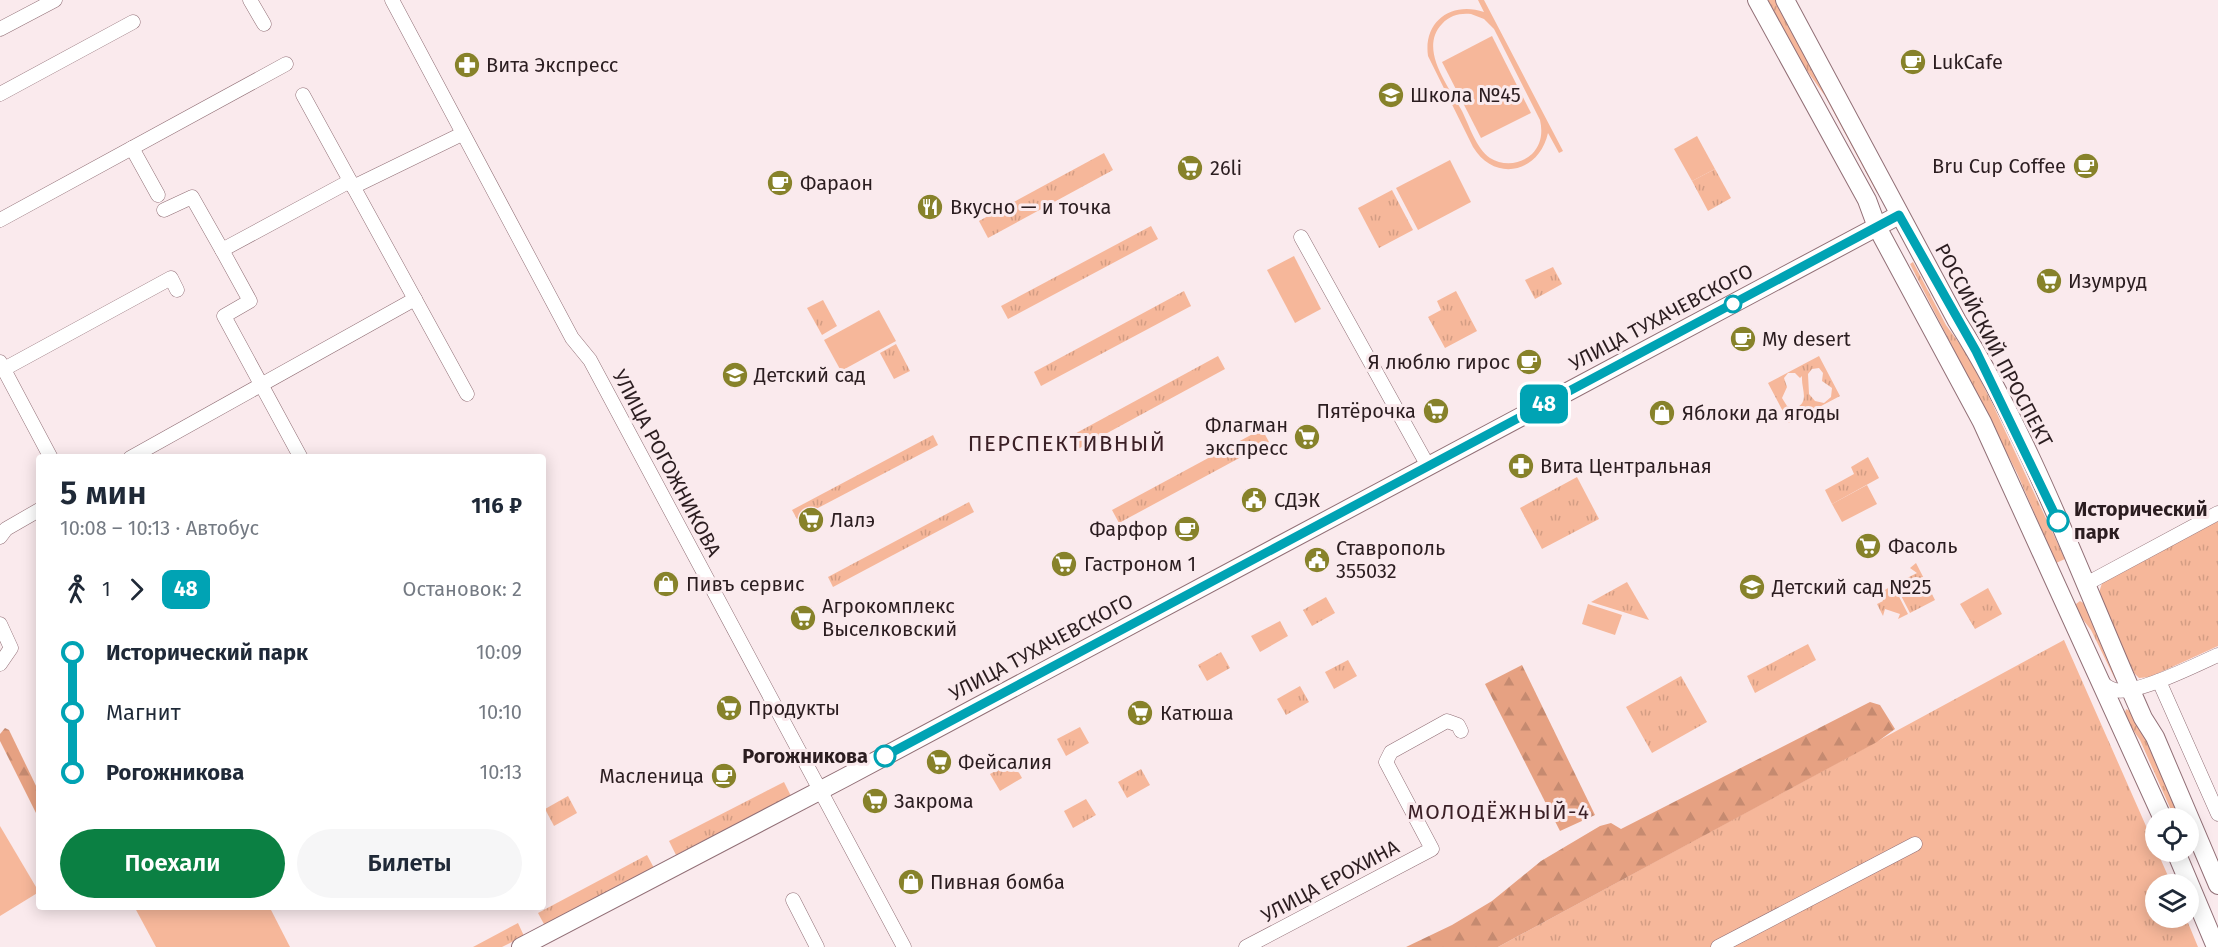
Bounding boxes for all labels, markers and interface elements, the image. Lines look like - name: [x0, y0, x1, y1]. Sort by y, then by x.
- cafe icon: LukCafe: [1898, 47, 1928, 77]
- pharmacy icon: Вита Экспресс: [452, 50, 482, 80]
- place label: LukCafe: [1932, 50, 2003, 74]
- place label: Вита Экспресс: [486, 53, 618, 77]
- school or university icon: Школа №45: [1376, 80, 1406, 110]
- place label: Школа №45: [1410, 83, 1521, 107]
- cafe icon: Bru Cup Coffee: [2071, 151, 2101, 181]
- supermarket icon: 26li: [1175, 153, 1205, 183]
- place label: Bru Cup Coffee: [1932, 154, 2066, 178]
- place label: 26li: [1210, 156, 1242, 180]
- cafe icon: Фараон: [765, 168, 795, 198]
- place label: Фараон: [800, 171, 873, 195]
- restaurant icon: Вкусно — и точка: [915, 192, 945, 222]
- place label: Вкусно — и точка: [950, 195, 1111, 219]
- street label: РОССИЙСКИЙ ПРОСПЕКТ: [1930, 239, 2058, 451]
- street label: УЛИЦА ТУХАЧЕВСКОГО: [1565, 258, 1757, 376]
- supermarket icon: Изумруд: [2034, 266, 2064, 296]
- place label: Изумруд: [2068, 269, 2147, 293]
- unlabelled marker: [1724, 295, 1742, 313]
- cafe icon: My desert: [1728, 324, 1758, 354]
- place label: My desert: [1762, 327, 1852, 351]
- cafe icon: Я люблю гирос: [1514, 347, 1544, 377]
- place label: Я люблю гирос: [1368, 350, 1510, 374]
- school or university icon: Детский сад: [720, 360, 750, 390]
- place label: Детский сад: [753, 363, 866, 387]
- street label: УЛИЦА РОГОЖНИКОВА: [608, 366, 727, 561]
- line badge: 48: [1517, 384, 1571, 424]
- text: 48: [1532, 391, 1556, 417]
- supermarket icon: Пятёрочка: [1421, 396, 1451, 426]
- shop icon: Яблоки да ягоды: [1647, 398, 1677, 428]
- place label: Пятёрочка: [1317, 399, 1416, 423]
- place label: Яблоки да ягоды: [1682, 401, 1840, 425]
- place label: Флагман экспресс: [1205, 413, 1288, 460]
- supermarket icon: Флагман экспресс: [1292, 422, 1322, 452]
- district label: ПЕРСПЕКТИВНЫЙ: [968, 430, 1166, 457]
- pharmacy icon: Вита Центральная: [1506, 451, 1536, 481]
- place label: Вита Центральная: [1540, 454, 1712, 478]
- text: 5 мин: [60, 473, 147, 513]
- public building icon: СДЭК: [1239, 485, 1269, 515]
- place label: СДЭК: [1274, 488, 1320, 512]
- text: 116 ₽: [471, 492, 522, 519]
- place label: Исторический парк: [2074, 497, 2207, 544]
- supermarket icon: Лалэ: [796, 505, 826, 535]
- place label: Лалэ: [830, 508, 875, 532]
- marker: Исторический парк: [2047, 510, 2069, 532]
- cafe icon: Фарфор: [1172, 514, 1202, 544]
- text: 10:08 – 10:13 · Автобус: [60, 516, 259, 540]
- place label: Фарфор: [1089, 517, 1168, 541]
- supermarket icon: Фасоль: [1853, 531, 1883, 561]
- place label: Фасоль: [1888, 534, 1958, 558]
- place label: Ставрополь 355032: [1336, 536, 1445, 583]
- public building icon: Ставрополь 355032: [1302, 545, 1332, 575]
- supermarket icon: Гастроном 1: [1049, 549, 1079, 579]
- place label: Гастроном 1: [1084, 552, 1196, 576]
- shop icon: Пивъ сервис: [651, 569, 681, 599]
- place label: Пивъ сервис: [686, 572, 804, 596]
- school or university icon: Детский сад №25: [1737, 572, 1767, 602]
- icon: walk: [60, 573, 93, 606]
- icon: forward: [120, 573, 153, 606]
- place label: Детский сад №25: [1771, 575, 1931, 599]
- text: 48: [174, 576, 198, 602]
- text: 1: [102, 577, 111, 601]
- text: Остановок: 2: [403, 577, 522, 601]
- street label: УЛИЦА ТУХАЧЕВСКОГО: [945, 588, 1137, 706]
- place label: Агрокомплекс Выселковский: [822, 594, 957, 641]
- supermarket icon: Агрокомплекс Выселковский: [788, 603, 818, 633]
- text: Исторический парк: [106, 639, 308, 666]
- text: 10:09: [476, 640, 522, 664]
- supermarket icon: Продукты: [714, 693, 744, 723]
- place label: Продукты: [748, 696, 840, 720]
- supermarket icon: Катюша: [1125, 698, 1155, 728]
- text: Магнит: [106, 699, 181, 726]
- text: 10:10: [478, 700, 522, 724]
- place label: Катюша: [1160, 701, 1234, 725]
- place label: Рогожникова: [742, 744, 868, 768]
- marker: Рогожникова: [874, 745, 896, 767]
- supermarket icon: Фейсалия: [924, 747, 954, 777]
- place label: Фейсалия: [958, 750, 1052, 774]
- text: Рогожникова: [106, 759, 244, 786]
- text: 10:13: [480, 760, 522, 784]
- cafe icon: Масленица: [709, 761, 739, 791]
- place label: Масленица: [599, 764, 704, 788]
- supermarket icon: Закрома: [860, 786, 890, 816]
- place label: Закрома: [894, 789, 974, 813]
- district label: МОЛОДЁЖНЫЙ-4: [1408, 799, 1590, 825]
- map controls: [2145, 808, 2199, 928]
- button: locate: [2145, 808, 2199, 862]
- button: Поехали: [60, 829, 285, 898]
- button: Билеты: [297, 829, 522, 898]
- street label: УЛИЦА ЕРОХИНА: [1257, 834, 1403, 927]
- shop icon: Пивная бомба: [896, 867, 926, 897]
- place label: Пивная бомба: [930, 870, 1065, 894]
- button: layers: [2145, 874, 2199, 928]

